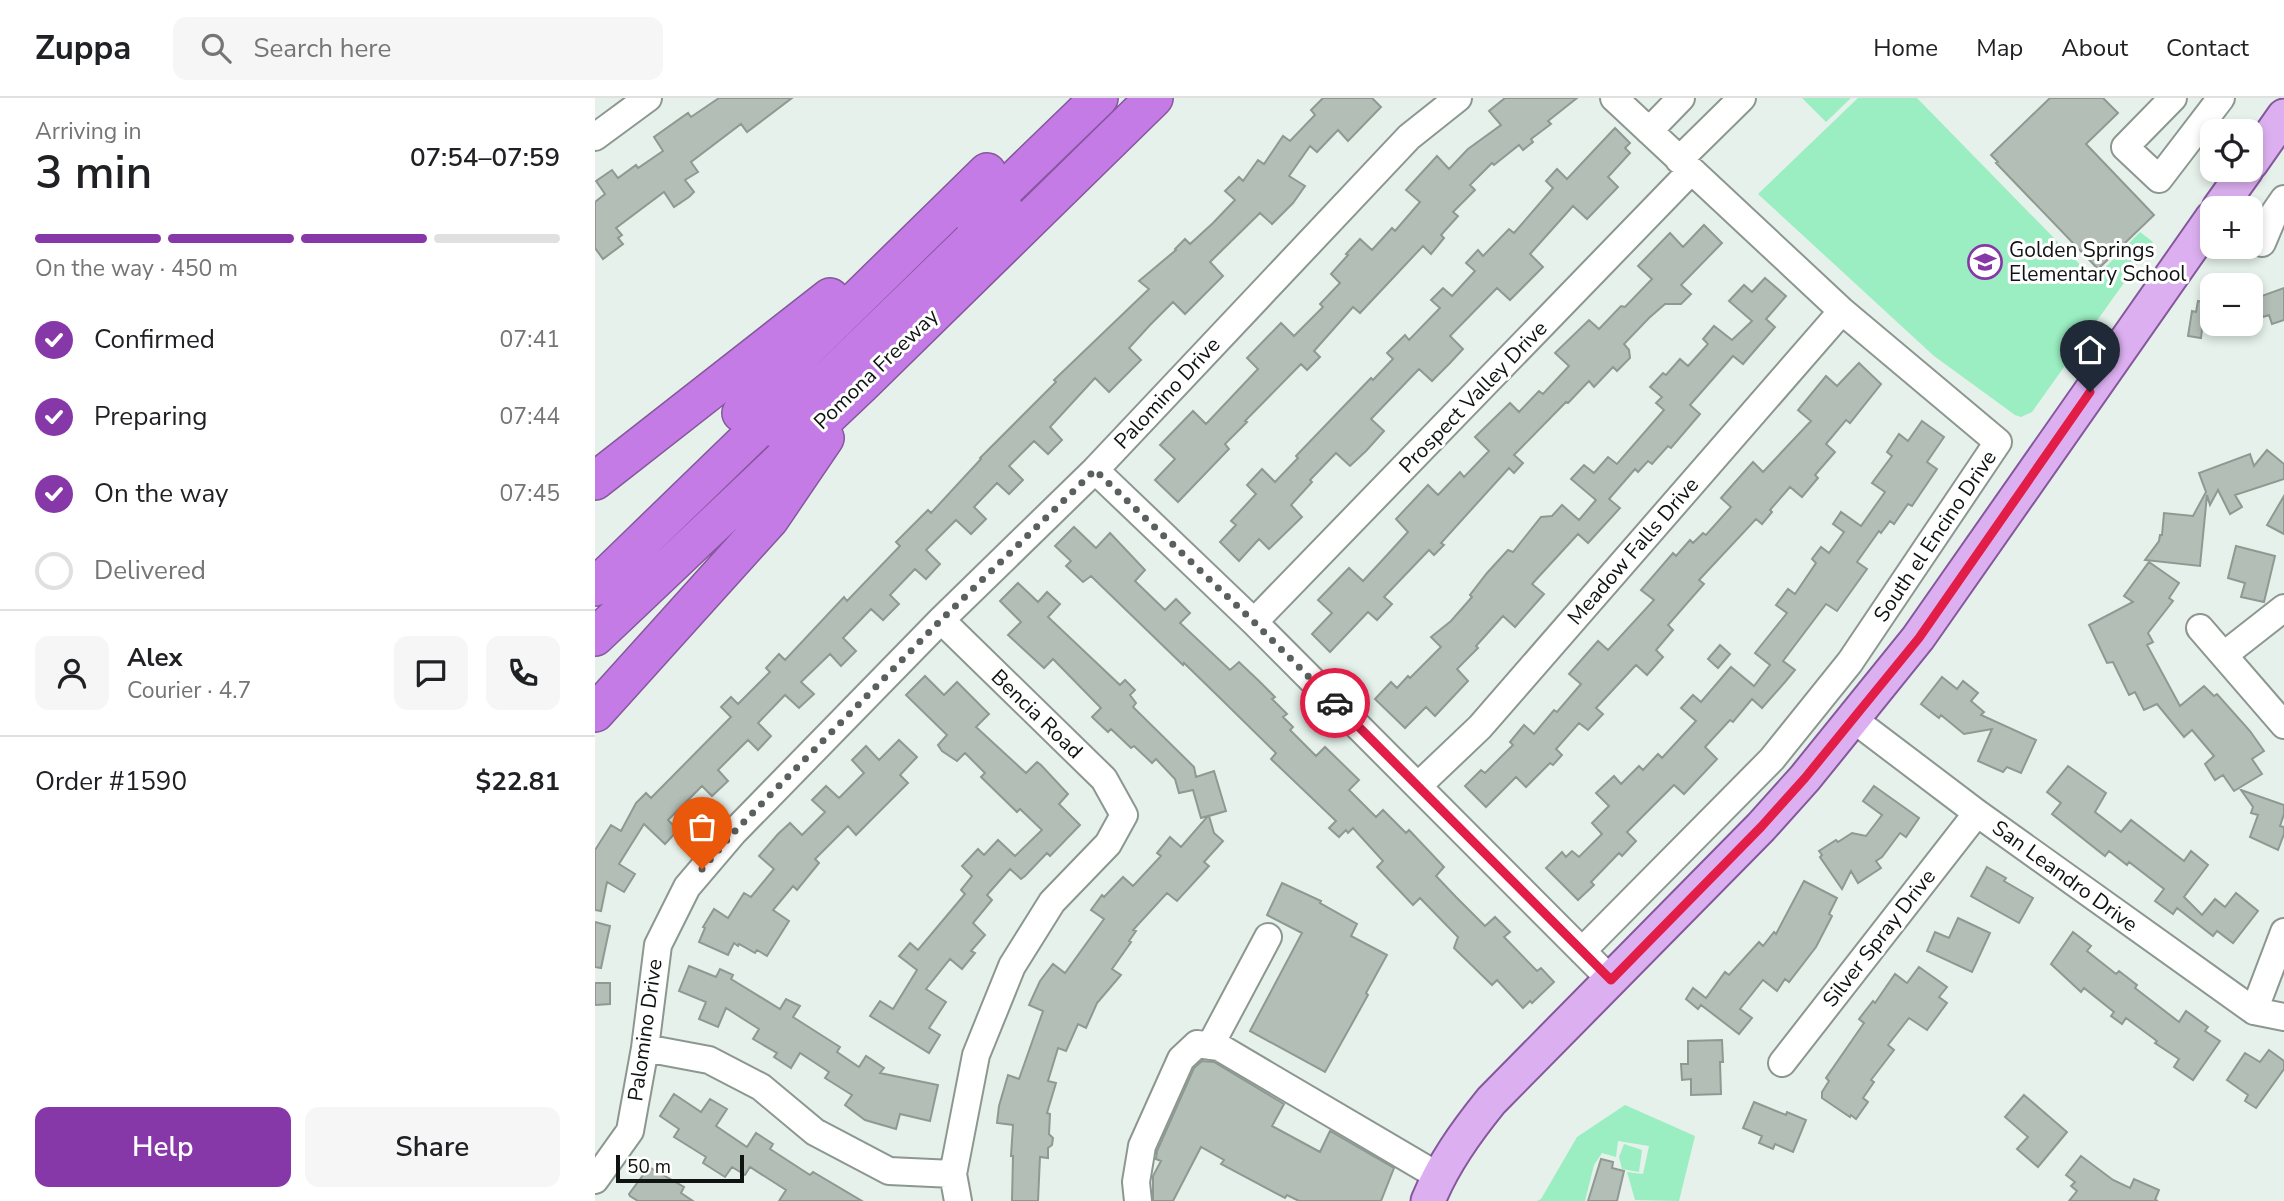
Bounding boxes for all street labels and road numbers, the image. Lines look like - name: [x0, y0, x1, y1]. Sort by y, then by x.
- street label: Pomona Freeway: [808, 302, 944, 436]
- street label: Prospect Valley Drive: [1393, 315, 1553, 479]
- street label: Palomino Drive: [1108, 331, 1226, 455]
- street label: South el Encino Drive: [1867, 445, 2003, 627]
- street label: Meadow Falls Drive: [1561, 471, 1705, 631]
- street label: Bencia Road: [985, 663, 1089, 765]
- street label: San Leandro Drive: [1987, 814, 2143, 938]
- street label: Silver Spray Drive: [1816, 863, 1942, 1013]
- street label: Palomino Drive: [621, 957, 669, 1103]

